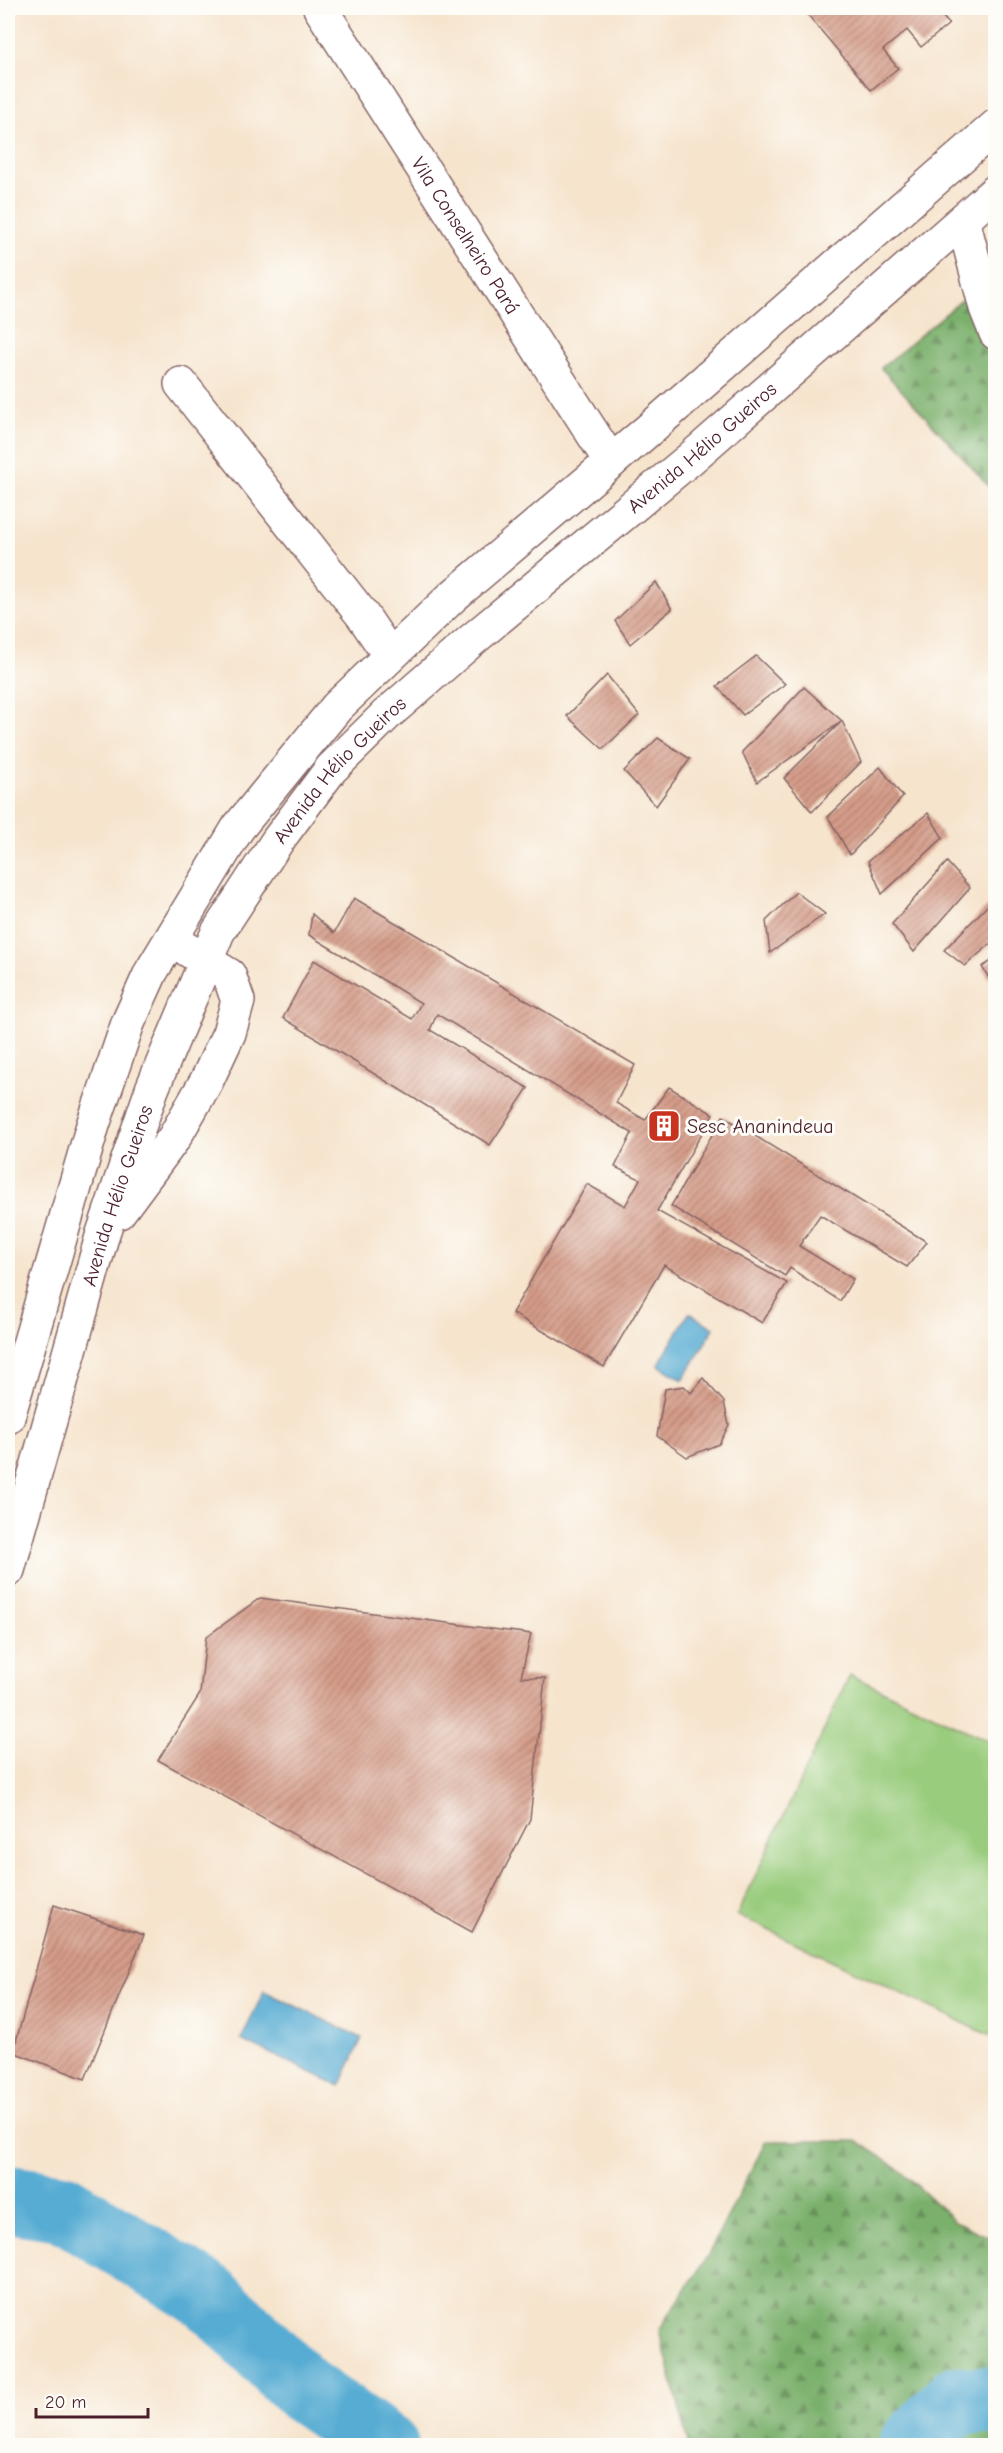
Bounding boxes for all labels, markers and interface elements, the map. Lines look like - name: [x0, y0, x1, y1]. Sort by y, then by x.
- street label: Vila Conselheiro Pará: [407, 153, 524, 318]
- street label: Avenida Hélio Gueiros: [623, 378, 781, 518]
- street label: Avenida Hélio Gueiros: [269, 692, 411, 848]
- street label: Avenida Hélio Gueiros: [78, 1102, 158, 1289]
- building icon: Sesc Ananindeua: [646, 1108, 682, 1144]
- place label: Sesc Ananindeua: [687, 1115, 833, 1138]
- scale bar: [36, 2381, 148, 2419]
- text: 20 m: [45, 2392, 86, 2413]

